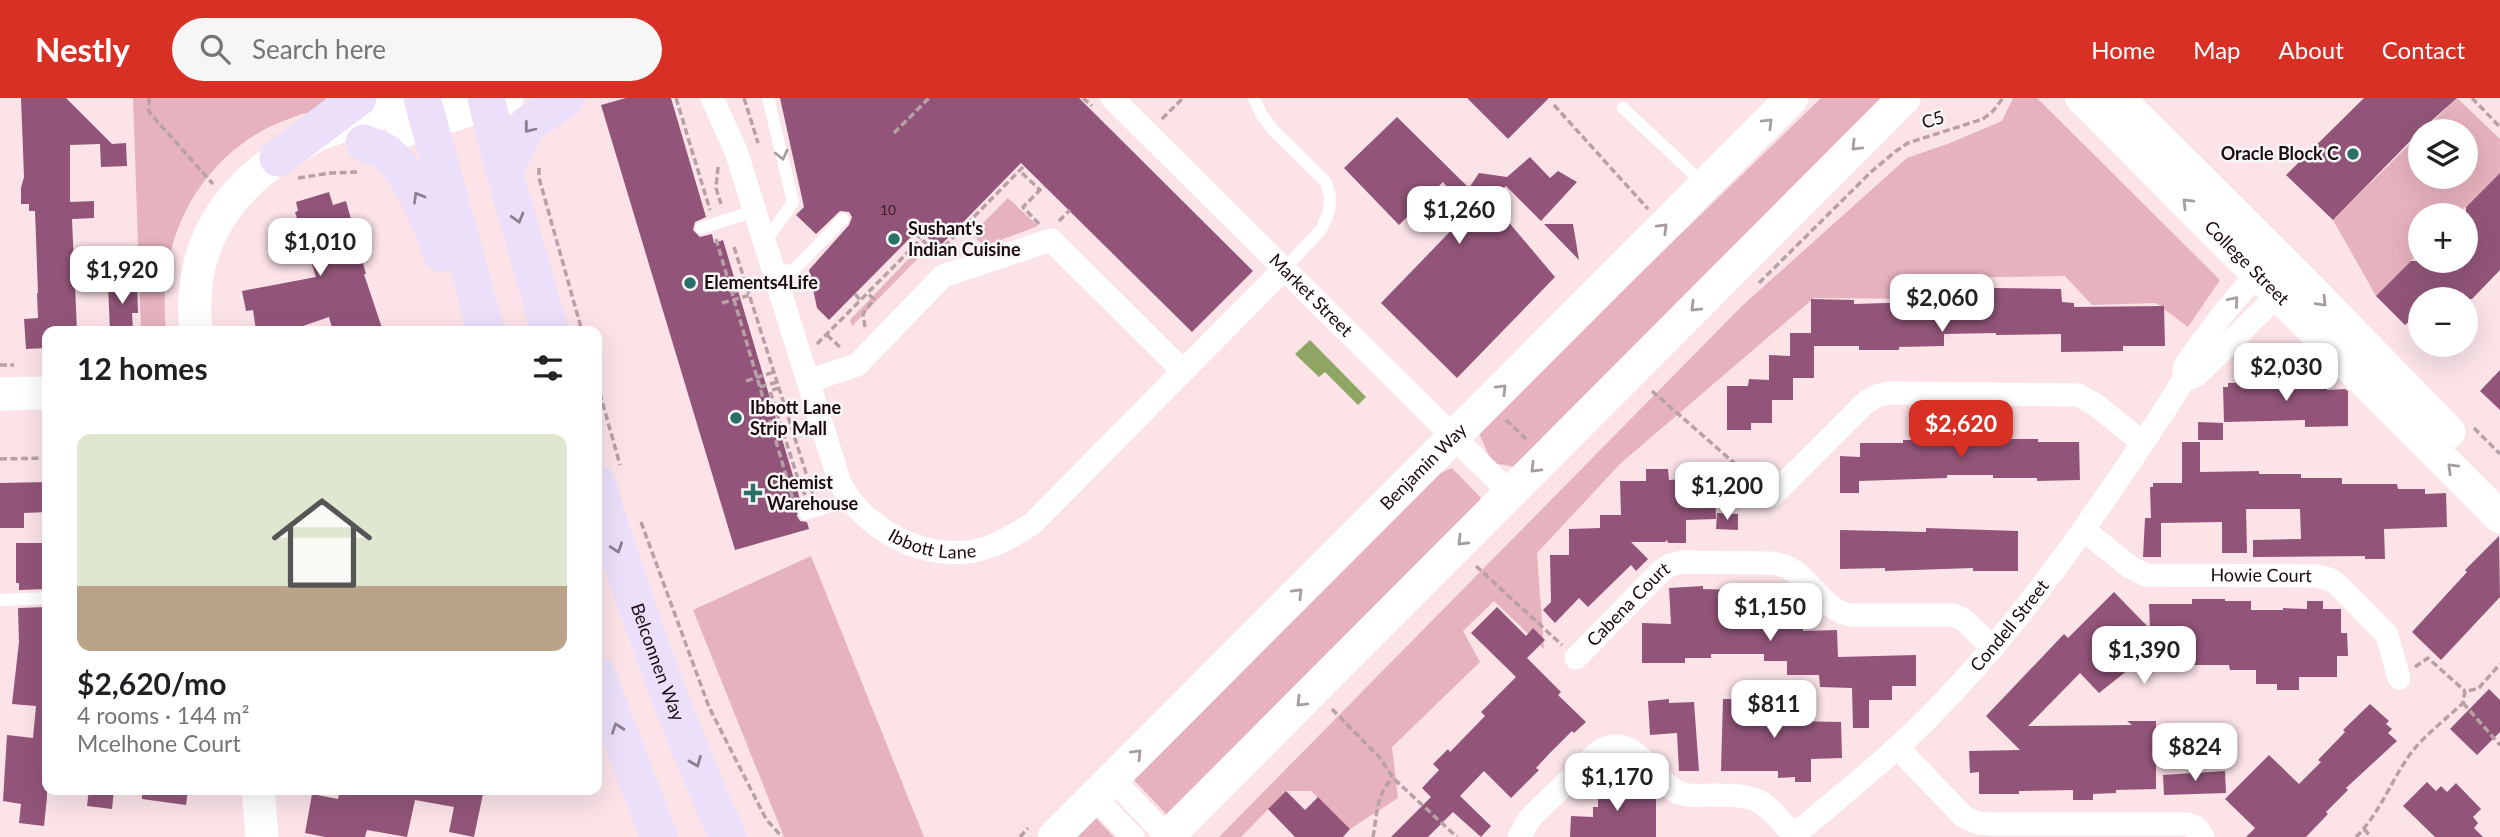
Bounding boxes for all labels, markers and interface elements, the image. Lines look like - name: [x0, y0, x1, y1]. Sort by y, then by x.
- search box: [172, 18, 662, 81]
- text: Nestly: [35, 29, 130, 69]
- icon: search: [196, 30, 234, 68]
- text: Search here: [252, 33, 386, 65]
- text: Home: [2091, 35, 2155, 64]
- text: Map: [2193, 35, 2241, 64]
- text: About: [2279, 35, 2344, 64]
- text: Contact: [2382, 35, 2465, 64]
- street label: C5: [1919, 105, 1947, 133]
- one-way arrow: [1759, 118, 1772, 131]
- map controls: [2408, 119, 2478, 357]
- button: layers: [2408, 119, 2478, 189]
- one-way arrow: [524, 121, 537, 133]
- one-way arrow: [1851, 138, 1864, 151]
- place label: Oracle Block C: [2221, 142, 2339, 164]
- marker: Oracle Block C: [2345, 146, 2361, 162]
- one-way arrow: [774, 149, 788, 161]
- pin: $1,260: [1402, 186, 1516, 246]
- one-way arrow: [413, 192, 426, 205]
- text: $1,260: [1423, 195, 1495, 223]
- one-way arrow: [2182, 199, 2195, 212]
- house number: 10: [880, 201, 896, 218]
- button: +: [2408, 203, 2478, 273]
- one-way arrow: [509, 211, 524, 223]
- street label: College Street: [2200, 215, 2295, 310]
- place label: Sushant's Indian Cuisine: [908, 217, 1021, 260]
- pin: $1,010: [263, 218, 377, 278]
- one-way arrow: [1654, 223, 1667, 236]
- text: $1,010: [284, 227, 356, 255]
- marker: Sushant's Indian Cuisine: [886, 231, 902, 247]
- pin: $1,920: [65, 246, 179, 306]
- street label: Market Street: [1265, 248, 1358, 341]
- text: $1,920: [86, 255, 158, 283]
- place label: Elements4Life: [704, 271, 818, 293]
- pin: $2,060: [1885, 274, 1999, 334]
- marker: Elements4Life: [682, 275, 698, 291]
- text: $2,060: [1906, 283, 1978, 311]
- button: −: [2408, 287, 2478, 357]
- one-way arrow: [2314, 294, 2327, 307]
- one-way arrow: [2226, 296, 2238, 309]
- one-way arrow: [1691, 299, 1704, 312]
- pin: $2,030: [2229, 344, 2343, 403]
- icon: filters: [529, 349, 567, 387]
- text: 12 homes: [77, 350, 208, 386]
- text: $2,030: [2250, 352, 2322, 380]
- one-way arrow: [1494, 385, 1506, 397]
- place label: Ibbott Lane Strip Mall: [750, 396, 841, 439]
- pin: $2,620: [1904, 400, 2018, 460]
- text: $2,620: [1925, 409, 1997, 437]
- marker: Ibbott Lane Strip Mall: [728, 410, 744, 426]
- street label: Benjamin Way: [1375, 418, 1471, 514]
- one-way arrow: [1530, 460, 1543, 473]
- pin: $1,200: [1670, 462, 1784, 522]
- one-way arrow: [2447, 464, 2460, 477]
- place label: Chemist Warehouse: [767, 471, 859, 514]
- text: $1,200: [1691, 471, 1763, 499]
- icon: home: [259, 480, 385, 606]
- marker: Chemist Warehouse: [745, 485, 761, 501]
- street label: Ibbott Lane: [885, 524, 978, 563]
- one-way arrow: [1457, 533, 1470, 546]
- one-way arrow: [609, 542, 623, 554]
- street label: Cabena Court: [1582, 556, 1674, 650]
- street label: Howie Court: [2210, 563, 2312, 586]
- street label: Condell Street: [1965, 574, 2053, 676]
- pin: $1,150: [1713, 584, 1827, 643]
- one-way arrow: [1290, 589, 1302, 601]
- text: $1,150: [1734, 592, 1806, 620]
- street label: Belconnen Way: [627, 600, 690, 724]
- pin: $1,390: [2087, 626, 2201, 686]
- text: $1,390: [2108, 635, 2180, 663]
- text: $2,620/mo: [77, 665, 226, 701]
- pin: $811: [1733, 680, 1815, 740]
- text: $811: [1747, 689, 1801, 717]
- one-way arrow: [1297, 694, 1310, 707]
- text: 4 rooms · 144 m²: [77, 701, 249, 729]
- one-way arrow: [611, 722, 625, 734]
- pin: $824: [2154, 724, 2236, 783]
- text: Mcelhone Court: [77, 729, 241, 757]
- text: $824: [2168, 732, 2222, 760]
- one-way arrow: [1129, 749, 1142, 762]
- pin: $1,170: [1560, 754, 1674, 813]
- one-way arrow: [688, 755, 702, 767]
- text: $1,170: [1581, 762, 1653, 790]

